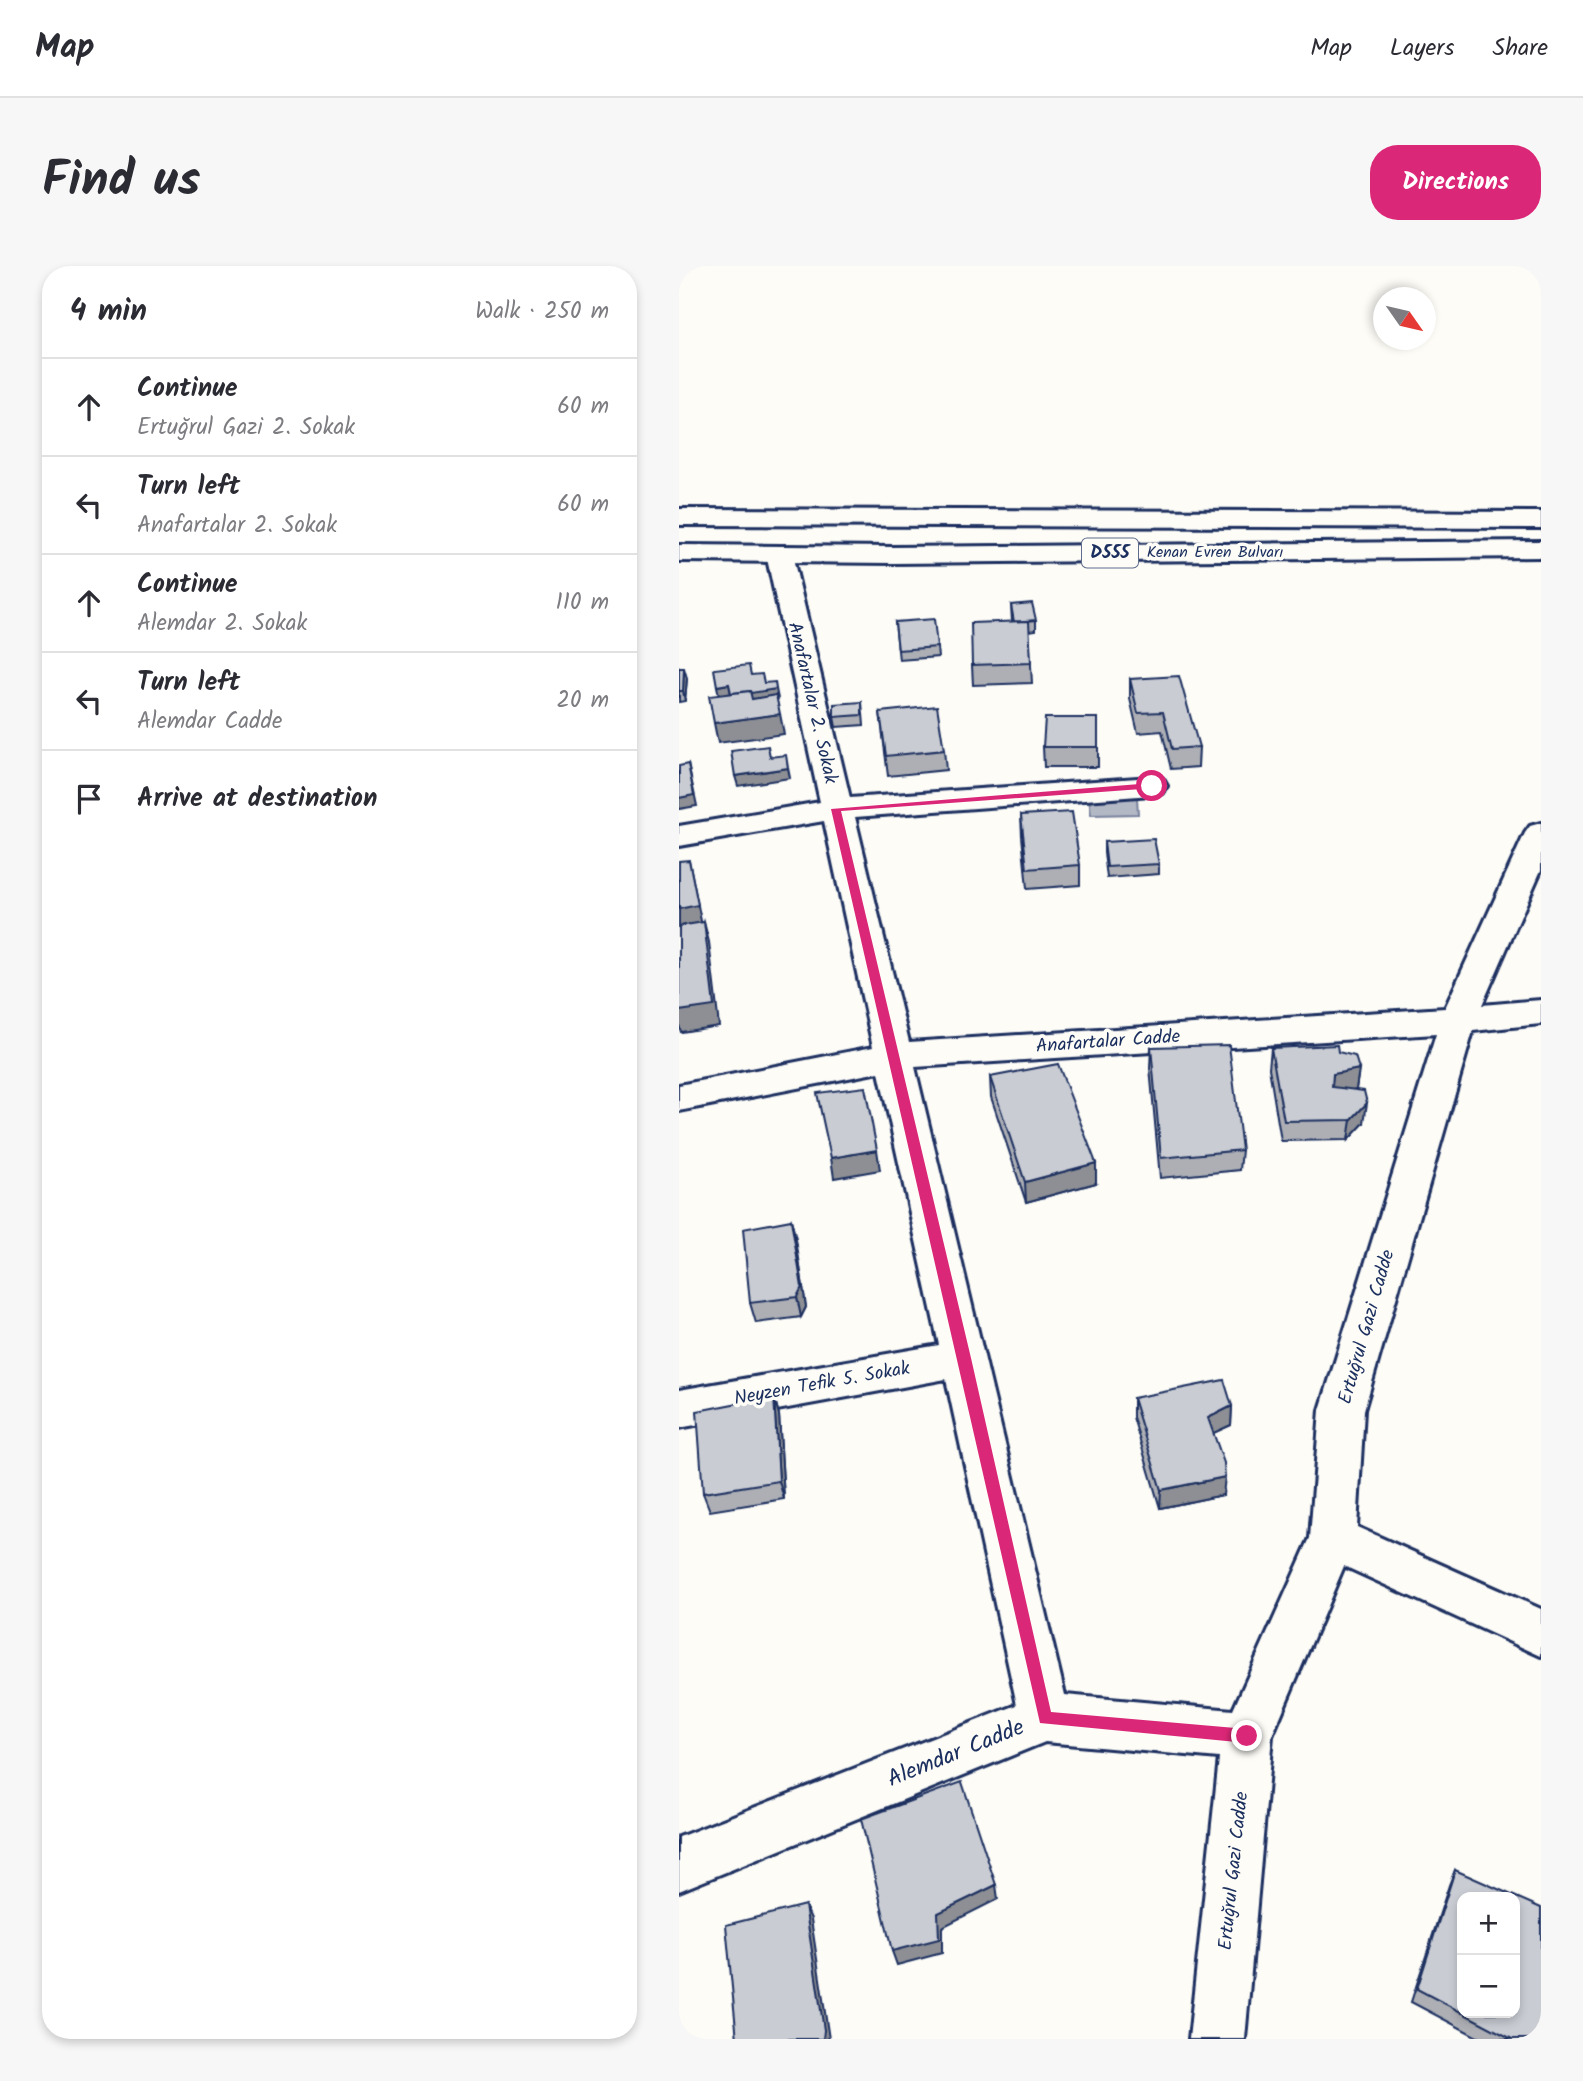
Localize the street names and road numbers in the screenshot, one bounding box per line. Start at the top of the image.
road number: D555 [1082,538,1138,568]
street label: Kenan Evren Bulvarı [1147,540,1283,565]
street label: Anafartalar 2. Sokak [779,619,845,787]
street label: Anafartalar Cadde [1035,1022,1182,1062]
street label: Ertuğrul Gazi Cadde [1331,1246,1404,1408]
street label: Neyzen Tefik 5. Sokak [732,1354,912,1414]
street label: Alemdar Cadde [882,1710,1030,1798]
street label: Ertuğrul Gazi Cadde [1211,1790,1257,1952]

